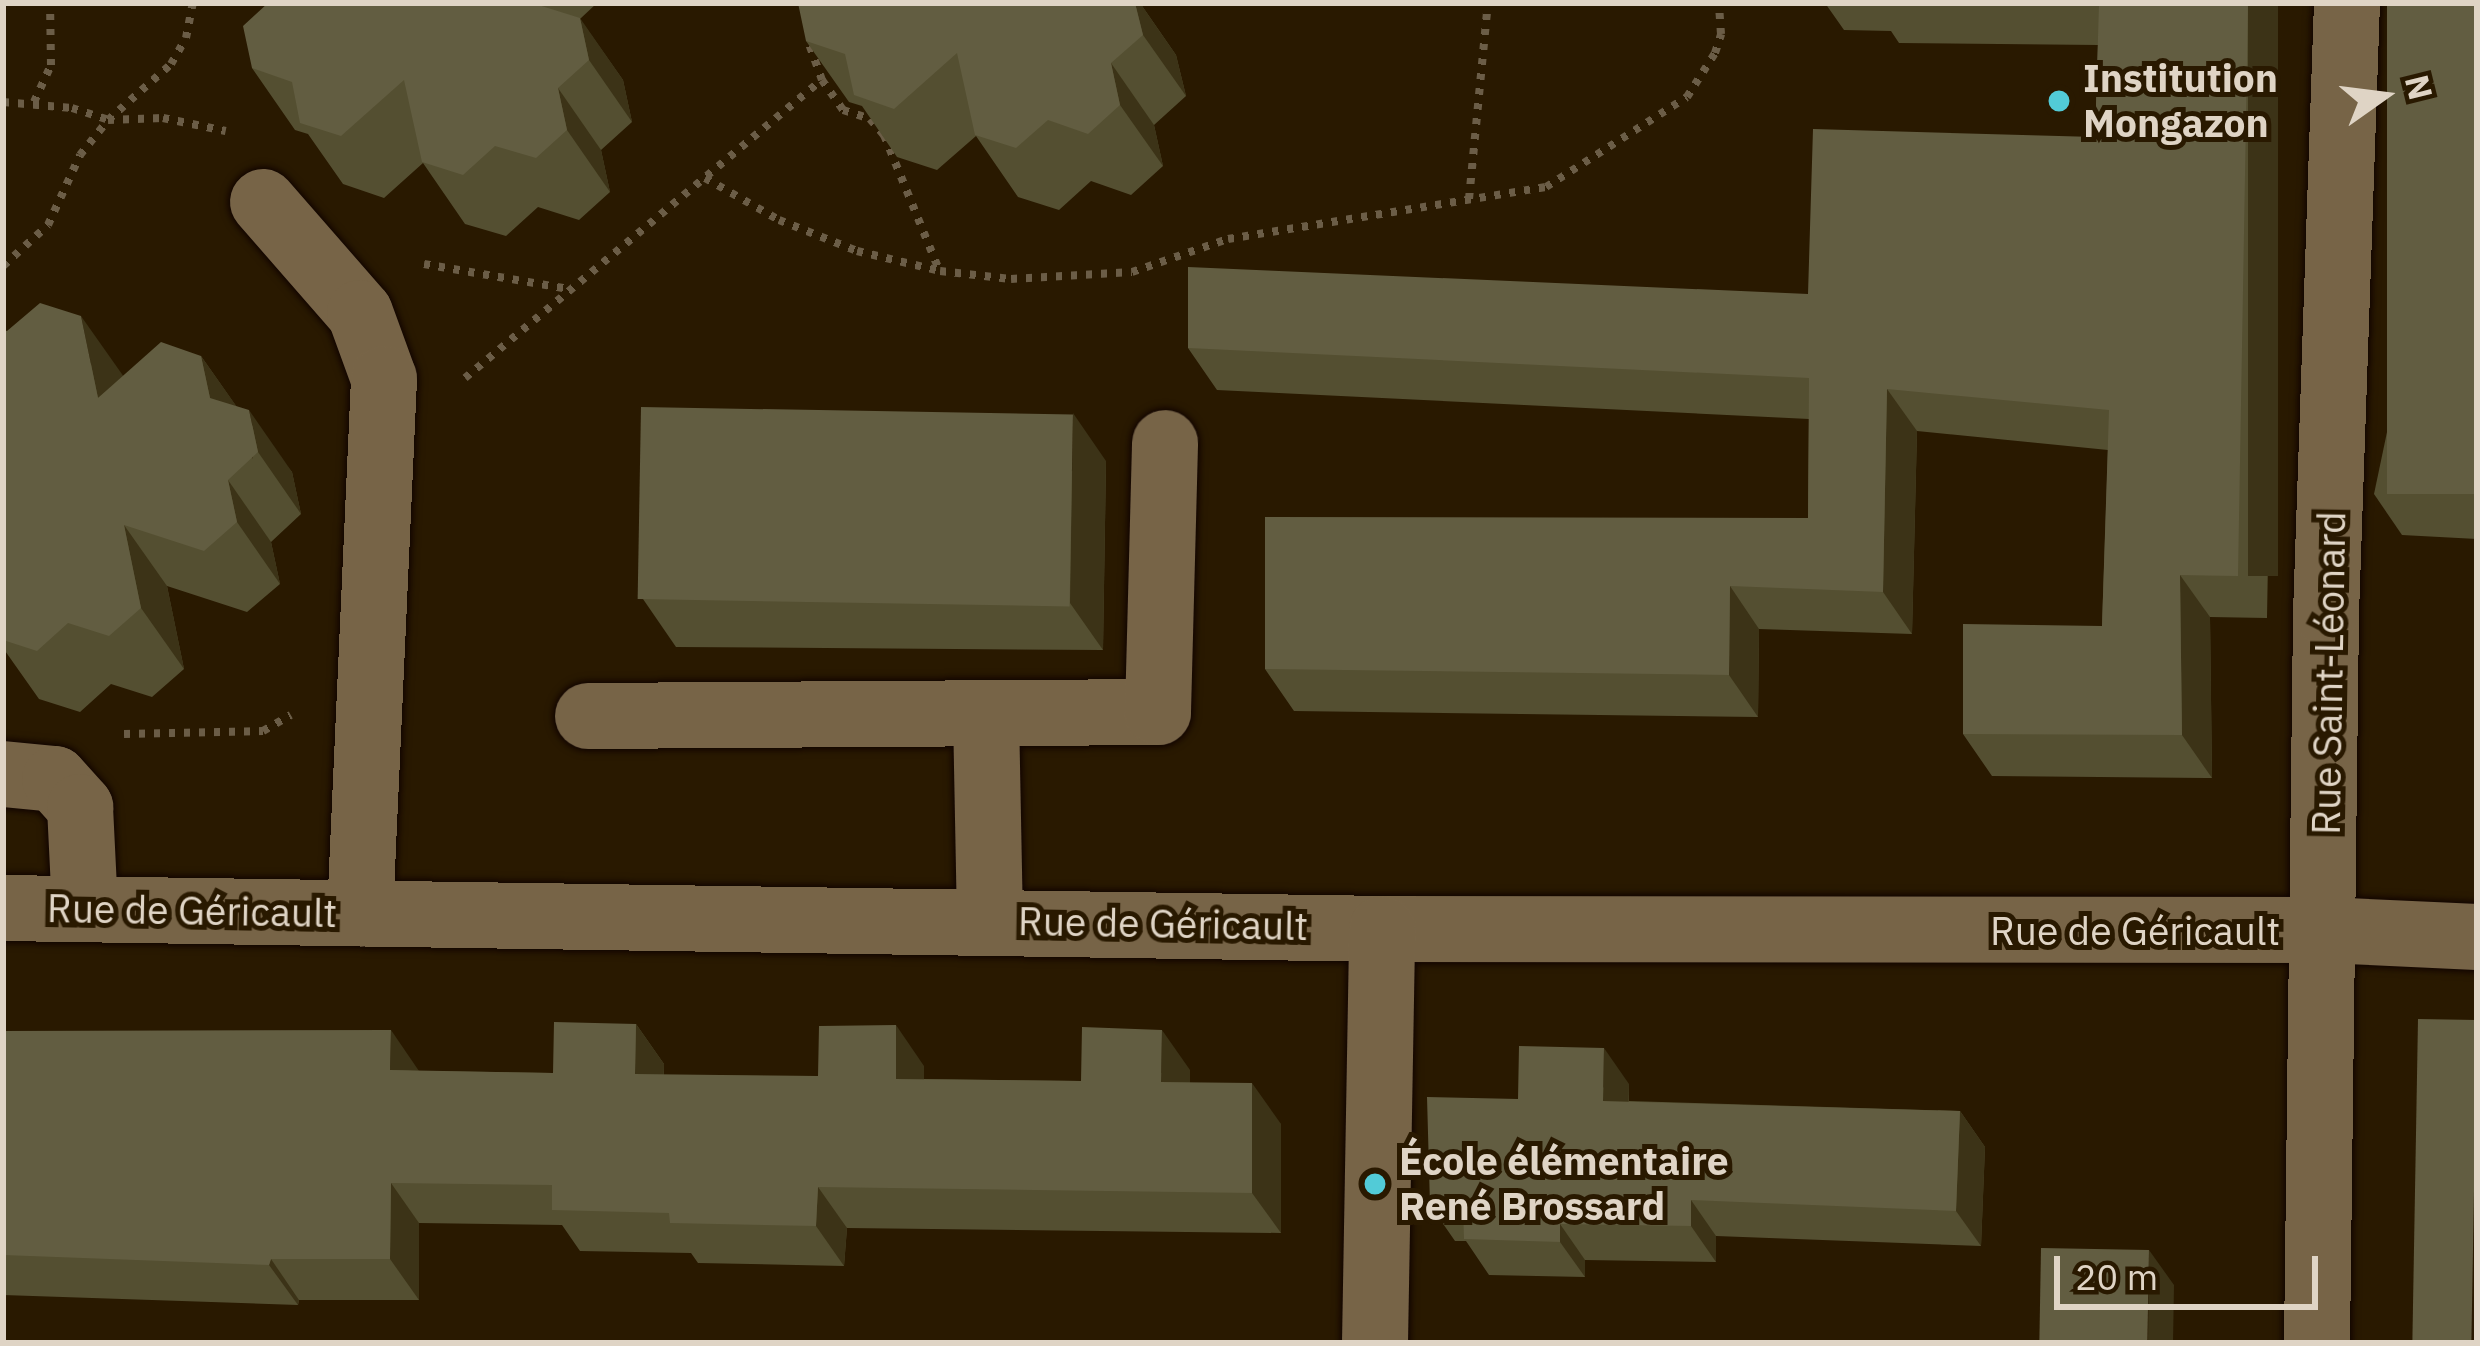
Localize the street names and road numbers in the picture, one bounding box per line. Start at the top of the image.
street label: Rue Saint-Léonard [2303,511,2355,835]
street label: Rue de Géricault [46,885,338,937]
street label: Rue de Géricault [1017,898,1309,950]
street label: Rue de Géricault [1990,908,2280,954]

